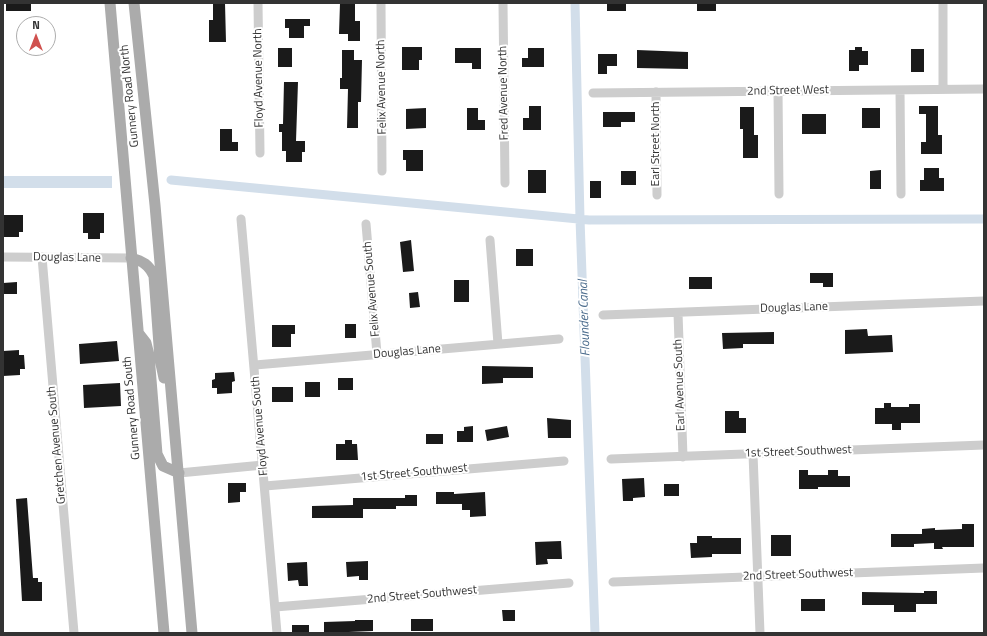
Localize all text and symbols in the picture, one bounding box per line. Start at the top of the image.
north arrow [16,16,56,56]
text: N [32,17,40,33]
street label: Floyd Avenue North [251,28,267,128]
street label: Felix Avenue North [374,39,390,135]
street label: Gunnery Road North [117,44,143,148]
street label: Fred Avenue North [496,46,512,140]
street label: 2nd Street West [747,83,829,99]
street label: Earl Street North [649,102,663,186]
street label: Felix Avenue South [361,241,383,337]
street label: Douglas Lane [33,250,101,266]
water label: Flounder Canal [576,279,594,357]
street label: Douglas Lane [760,300,828,316]
street label: Earl Avenue South [671,339,689,431]
street label: Douglas Lane [373,342,441,362]
street label: Gunnery Road South [120,356,144,460]
street label: Floyd Avenue South [248,376,272,476]
street label: Gretchen Avenue South [45,385,69,505]
street label: 1st Street Southwest [744,443,852,461]
street label: 1st Street Southwest [360,461,468,485]
street label: 2nd Street Southwest [743,566,853,584]
street label: 2nd Street Southwest [366,583,478,607]

